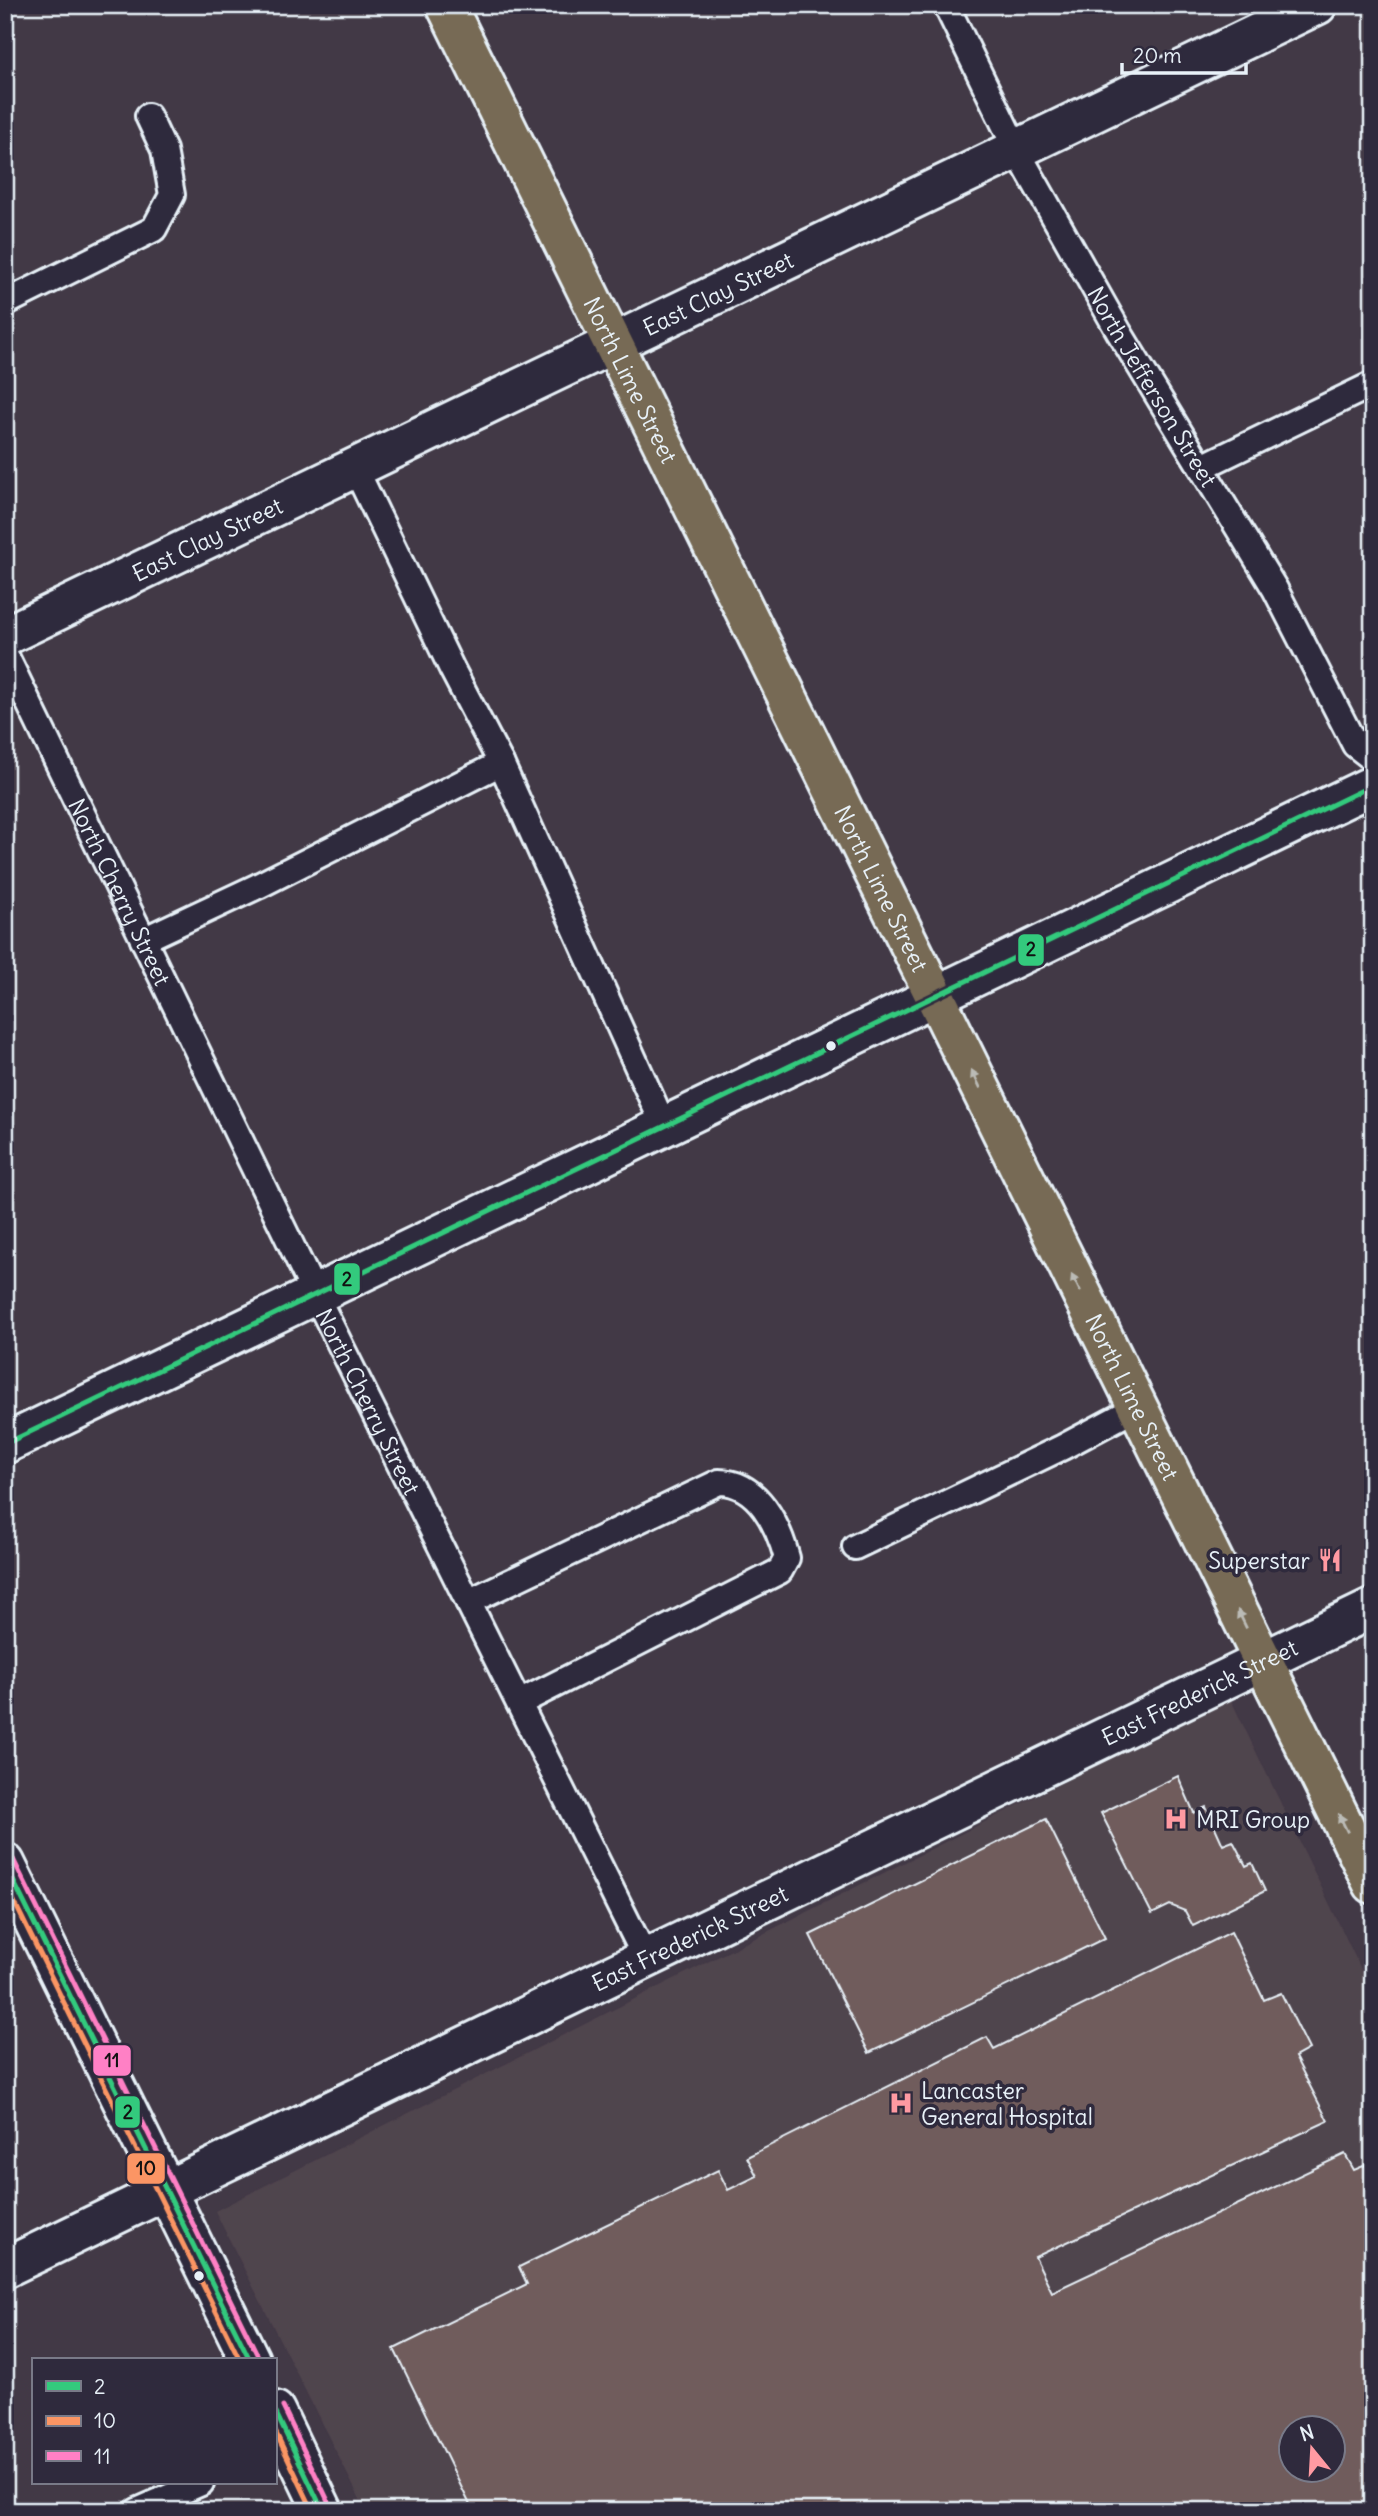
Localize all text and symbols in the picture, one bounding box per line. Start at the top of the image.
scale bar [1122,32,1247,76]
text: 20 m [1133,42,1182,69]
street label: East Clay Street [638,245,798,342]
street label: North Jefferson Street [1082,281,1224,492]
street label: North Lime Street [578,292,684,468]
street label: East Clay Street [127,490,287,587]
street label: North Cherry Street [63,793,178,990]
street label: North Lime Street [829,800,935,976]
line badge: 2 [1017,933,1045,967]
text: 2 [1026,937,1036,961]
unlabelled marker [824,1039,838,1053]
one-way arrow [970,1069,981,1089]
line badge: 2 [333,1262,361,1296]
text: 2 [342,1267,352,1291]
one-way arrow [1071,1273,1082,1293]
street label: North Cherry Street [310,1303,427,1499]
street label: North Lime Street [1079,1309,1186,1485]
place label: Superstar [1208,1546,1311,1575]
restaurant icon: Superstar [1316,1546,1344,1574]
one-way arrow [1236,1609,1247,1629]
street label: East Frederick Street [1097,1632,1302,1751]
hospital icon: MRI Group [1162,1805,1190,1833]
place label: MRI Group [1196,1805,1310,1834]
one-way arrow [1337,1813,1348,1833]
street label: East Frederick Street [587,1878,792,1997]
line badge: 11 [92,2044,132,2077]
text: 11 [104,2048,120,2072]
place label: Lancaster General Hospital [921,2076,1093,2131]
hospital icon: Lancaster General Hospital [887,2089,915,2117]
line badge: 2 [114,2095,141,2129]
text: 2 [123,2100,133,2124]
line badge: 10 [126,2152,166,2185]
text: 10 [136,2156,156,2180]
unlabelled marker [192,2269,206,2283]
legend [32,2358,276,2484]
text: 2 [94,2373,106,2400]
text: 10 [94,2407,116,2434]
north arrow [1276,2414,1346,2484]
text: N [1297,2419,1317,2446]
text: 11 [94,2443,111,2470]

